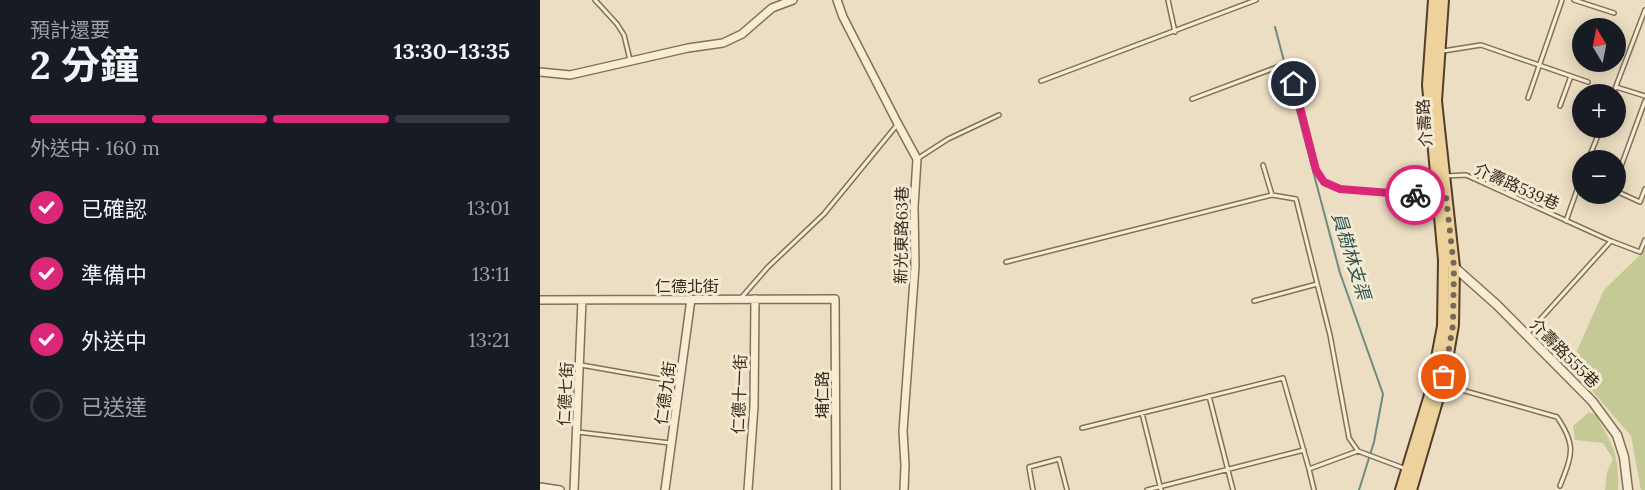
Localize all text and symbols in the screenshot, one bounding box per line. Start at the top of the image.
text: 預計還要 [30,17,110,42]
north arrow [1572,18,1626,72]
map controls [1572,18,1626,204]
text: 13:30–13:35 [394,37,510,65]
text: 2 分鐘 [30,40,139,90]
pin [1268,58,1319,109]
icon: home [1277,67,1310,100]
button: + [1572,84,1626,138]
street label: 介壽路 [1412,98,1436,148]
text: 外送中 · 160 m [30,135,160,160]
button: − [1572,150,1626,204]
street label: 介壽路539巷 [1471,158,1563,214]
courier [1385,165,1445,225]
icon: bike [1399,179,1432,212]
street label: 新光東路63巷 [890,186,912,284]
icon: check [30,191,63,224]
text: 已確認 [81,195,147,223]
text: 13:01 [467,195,510,220]
water label: 員樹林支渠 [1327,209,1377,305]
icon: check [30,257,63,290]
text: 準備中 [81,261,147,289]
text: 13:11 [472,261,510,286]
street label: 仁德北街 [655,276,719,296]
street label: 介壽路555巷 [1526,314,1604,392]
icon: check [30,323,63,356]
text: 外送中 [81,327,147,355]
text: 13:21 [469,327,510,352]
pin [1418,351,1469,402]
street label: 仁德十一街 [728,354,750,434]
street label: 仁德九街 [651,360,679,426]
icon: bag [1427,360,1460,393]
street label: 仁德七街 [553,362,577,426]
street label: 埔仁路 [812,371,832,419]
text: 已送達 [81,393,147,421]

